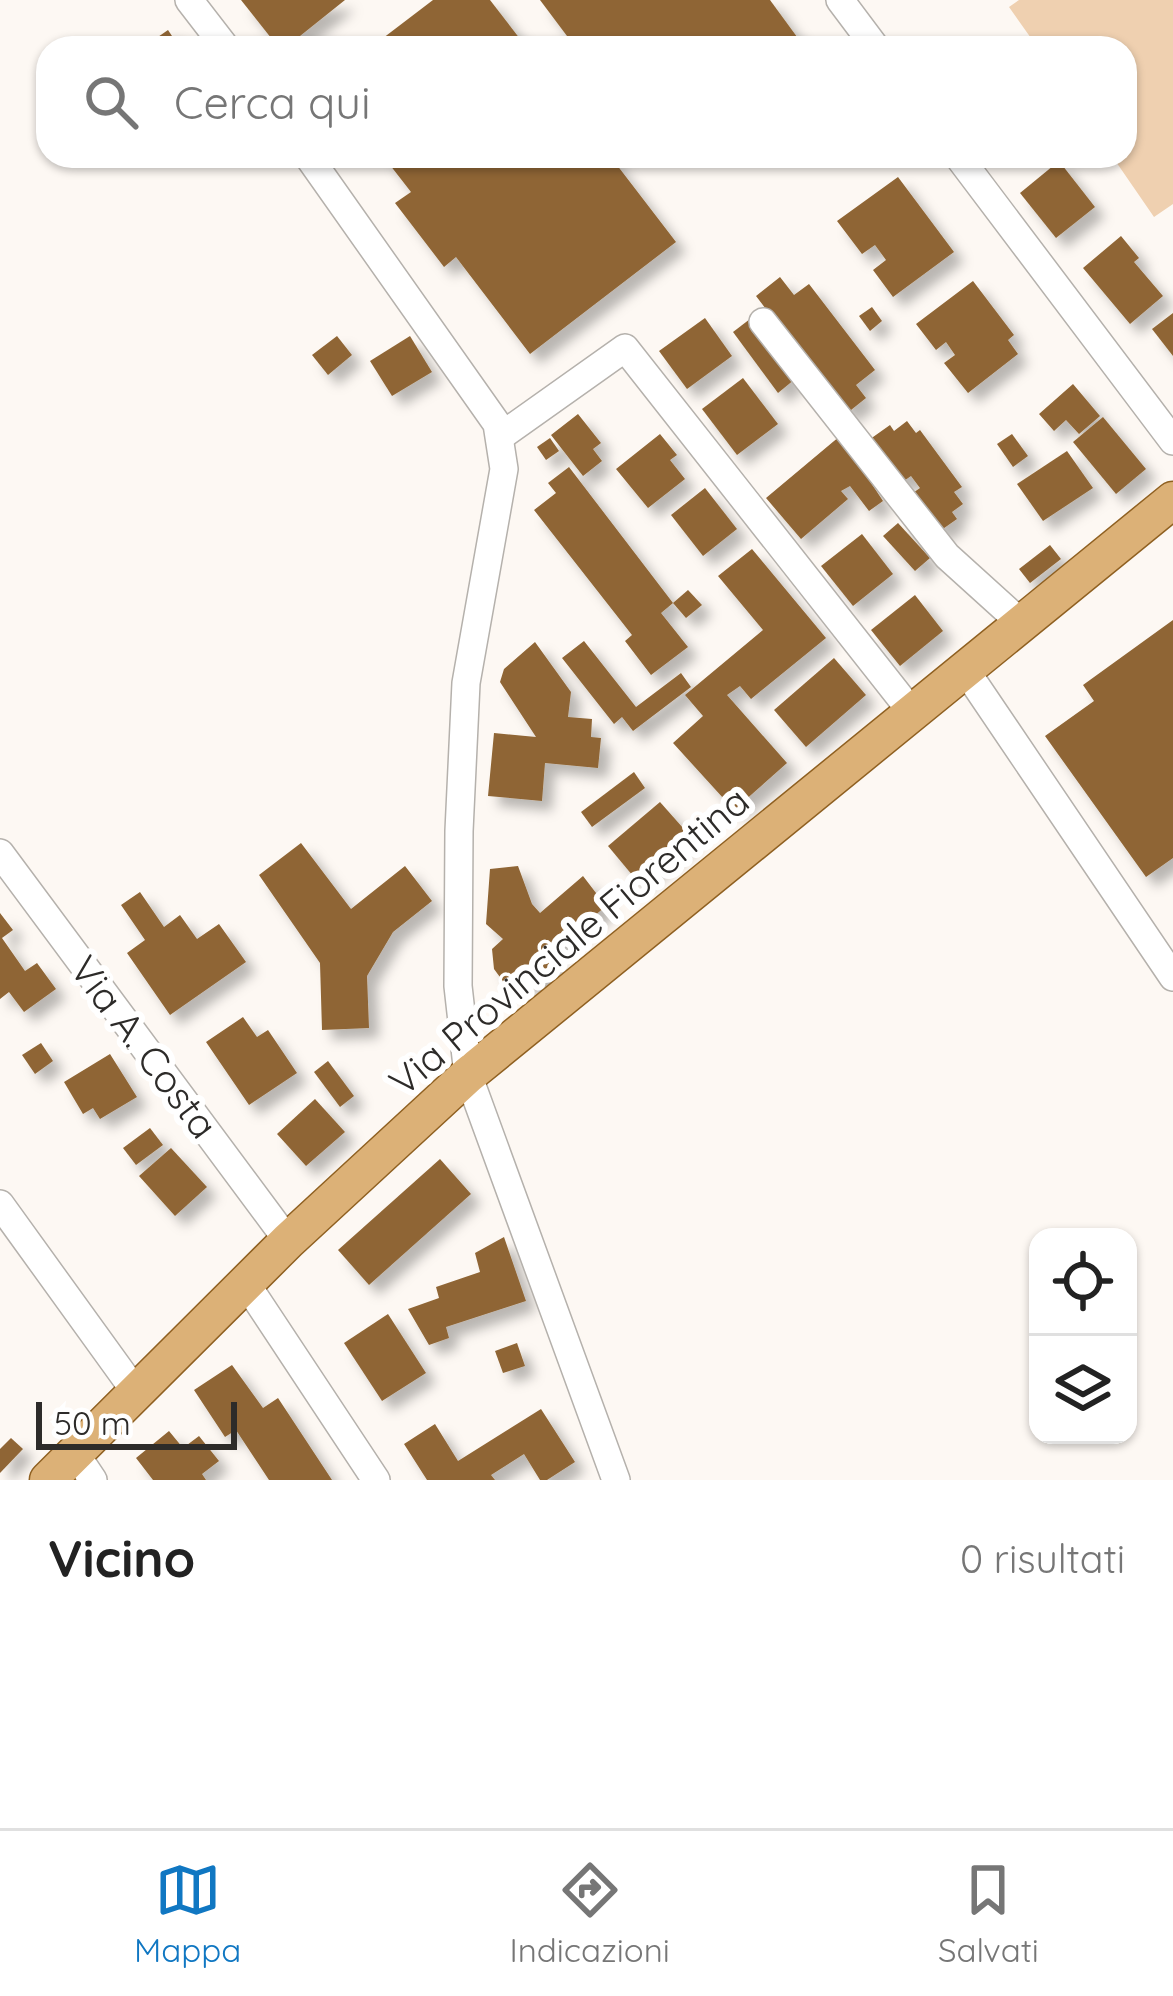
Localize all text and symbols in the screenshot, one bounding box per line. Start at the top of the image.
search box [36,36,1137,168]
icon: search [78,69,144,135]
text: Cerca qui [174,74,371,130]
street label: Via Provinciale Fiorentina [379,776,759,1106]
street label: Via A. Costa [60,946,229,1148]
map controls [1029,1228,1137,1444]
button: locate [1029,1228,1137,1336]
button: layers [1029,1336,1137,1444]
scale bar [36,1396,237,1449]
text: 50 m [54,1402,131,1443]
text: Vicino [48,1526,195,1590]
text: 0 risultati [960,1534,1125,1583]
tab: Mappa [134,1857,241,1970]
tab: Indicazioni [509,1857,670,1970]
tab: Salvati [938,1857,1039,1970]

